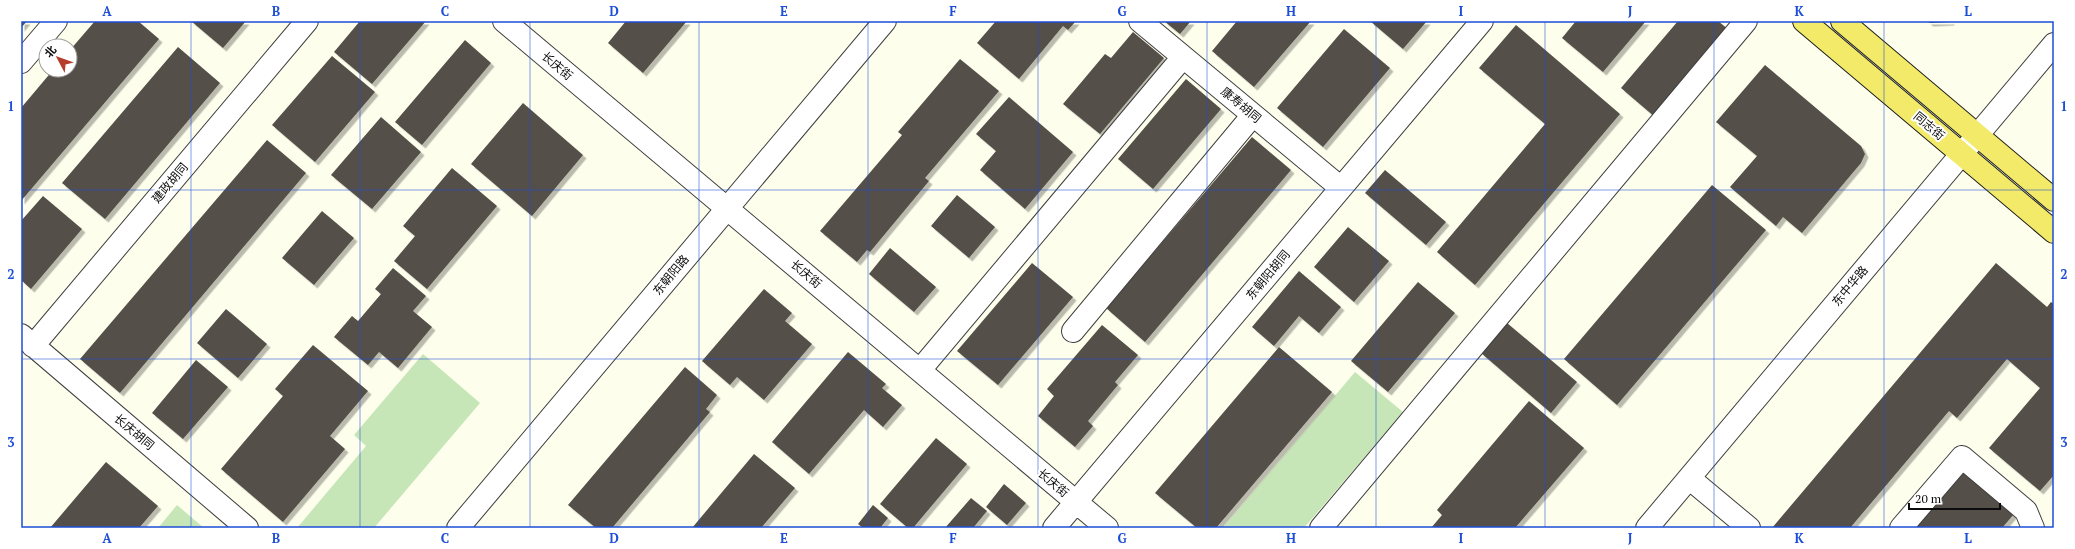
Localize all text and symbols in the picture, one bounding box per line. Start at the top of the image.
text: A [102,2,112,20]
text: B [272,2,280,20]
text: C [441,2,449,20]
text: D [609,2,619,20]
text: E [780,2,788,20]
text: F [949,2,957,20]
text: G [1117,2,1127,20]
text: H [1286,2,1296,20]
text: I [1459,2,1464,20]
text: J [1628,2,1633,20]
text: K [1794,2,1804,20]
text: L [1964,2,1972,20]
north arrow [38,38,78,78]
text: 北 [42,43,59,60]
street label: 长庆街 [539,48,576,83]
street label: 康寿胡同 [1218,83,1265,126]
text: 1 [7,97,15,115]
text: 1 [2060,97,2068,115]
street label: 同志街 [1911,108,1948,143]
street label: 建政胡同 [148,159,191,206]
street label: 东朝阳胡同 [1243,247,1293,302]
street label: 东朝阳路 [649,251,692,298]
street label: 长庆街 [788,256,825,291]
street label: 东中华路 [1828,262,1871,309]
text: 2 [7,265,15,283]
text: 2 [2060,265,2068,283]
street label: 长庆胡同 [111,410,158,453]
text: 3 [7,433,15,451]
text: 3 [2060,433,2068,451]
street label: 长庆街 [1035,465,1072,500]
scale bar [1909,485,2000,511]
text: 20 m [1915,491,1942,506]
text: A [102,529,112,547]
text: B [272,529,280,547]
text: C [441,529,449,547]
text: D [609,529,619,547]
text: E [780,529,788,547]
text: F [949,529,957,547]
text: G [1117,529,1127,547]
text: H [1286,529,1296,547]
text: I [1459,529,1464,547]
text: J [1628,529,1633,547]
text: K [1794,529,1804,547]
text: L [1964,529,1972,547]

